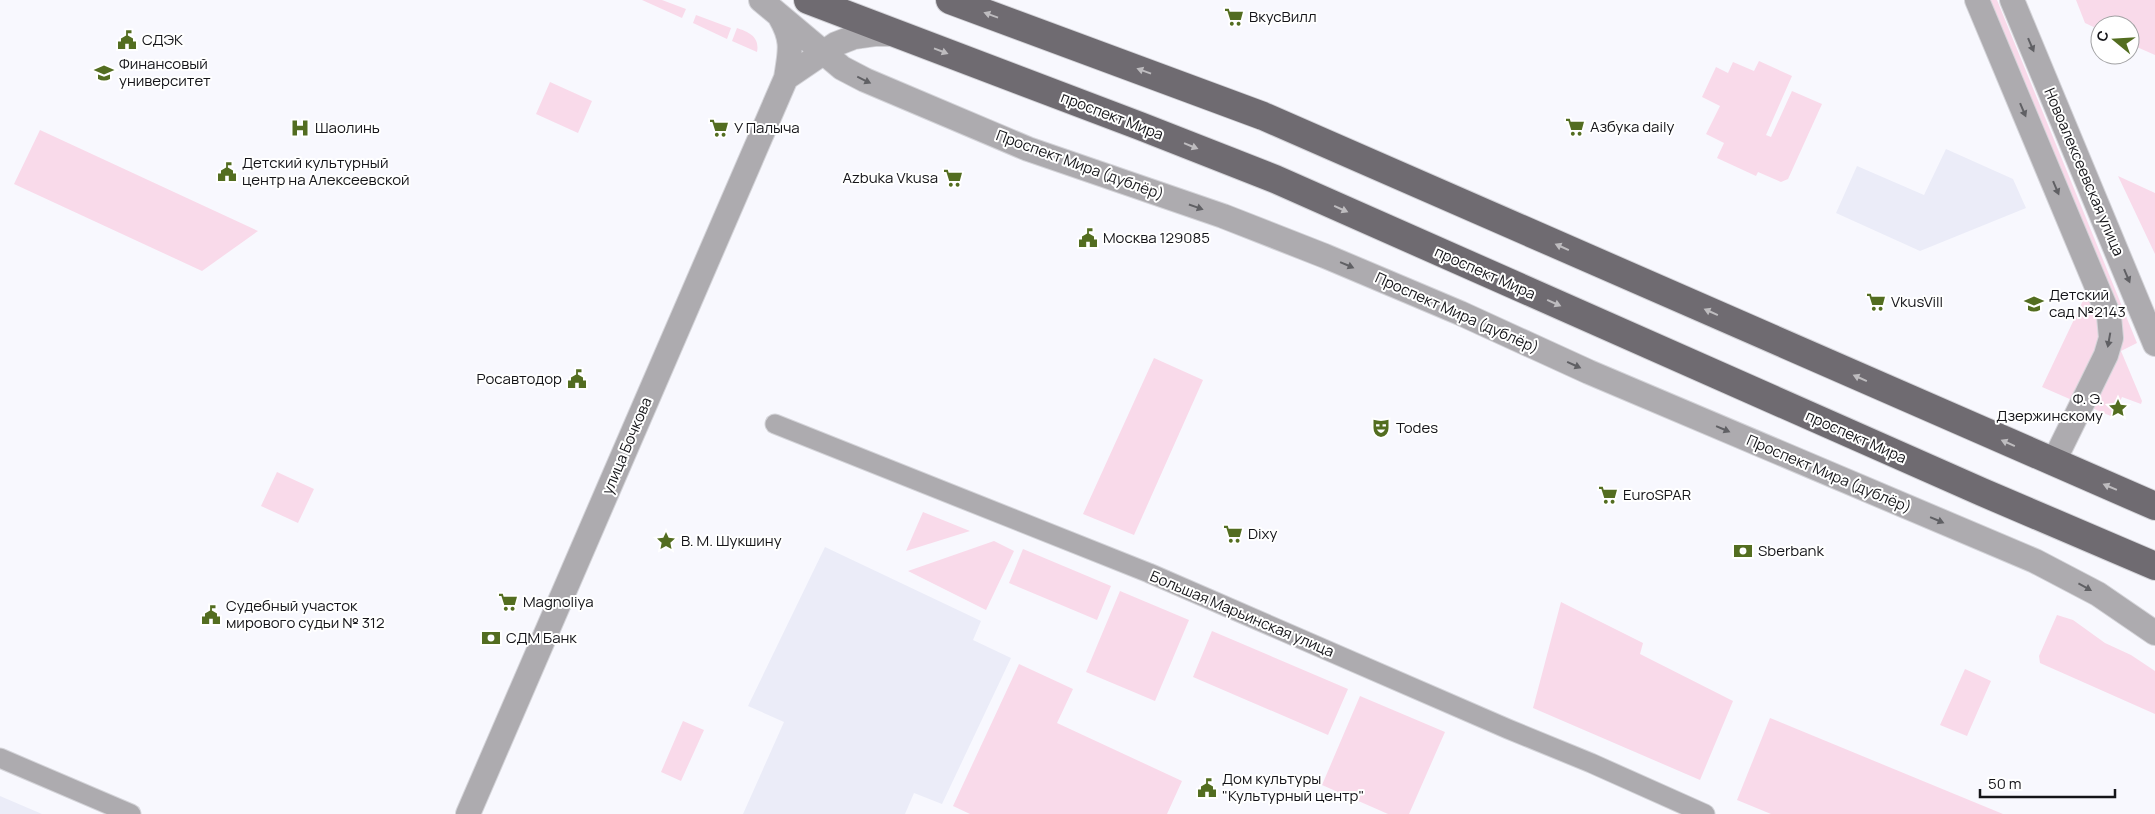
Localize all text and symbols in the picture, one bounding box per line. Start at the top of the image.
supermarket icon: ВкусВилл [1223,6,1245,28]
place label: ВкусВилл [1249,6,1317,27]
one-way arrow [984,11,999,18]
north arrow [2090,15,2140,65]
text: С [2092,28,2113,44]
public building icon: СДЭК [116,29,138,51]
place label: СДЭК [142,29,183,50]
one-way arrow [2027,38,2035,52]
one-way arrow [934,47,949,55]
place label: Финансовый университет [119,53,211,91]
school or university icon: Финансовый университет [93,62,115,84]
one-way arrow [1136,67,1151,75]
one-way arrow [857,76,871,84]
street label: Новоалексеевская улица [2039,85,2129,259]
street label: проспект Мира [1058,86,1166,145]
one-way arrow [2019,103,2027,118]
supermarket icon: Азбука daily [1564,116,1586,138]
place label: Азбука daily [1590,116,1674,137]
hospital icon: Шаолинь [289,117,311,139]
place label: Шаолинь [315,117,380,138]
supermarket icon: У Палыча [708,117,730,139]
place label: У Палыча [734,117,800,138]
street label: Проспект Мира (дублёр) [993,124,1167,205]
one-way arrow [1184,142,1199,150]
place label: Детский культурный центр на Алексеевской [242,152,410,190]
public building icon: Детский культурный центр на Алексеевской [216,161,238,183]
place label: Azbuka Vkusa [842,167,938,188]
supermarket icon: Azbuka Vkusa [942,167,964,189]
one-way arrow [2052,181,2060,195]
one-way arrow [1188,203,1203,211]
one-way arrow [1334,205,1348,213]
public building icon: Москва 129085 [1077,227,1099,249]
place label: Москва 129085 [1103,227,1210,248]
street label: проспект Мира [1431,241,1539,304]
one-way arrow [1555,243,1569,251]
one-way arrow [1340,262,1354,270]
street label: Проспект Мира (дублёр) [1372,267,1542,358]
one-way arrow [2123,269,2131,283]
place label: Детский сад №2143 [2049,284,2126,322]
supermarket icon: VkusVill [1865,291,1887,313]
place label: VkusVill [1891,291,1943,312]
school or university icon: Детский сад №2143 [2023,293,2045,315]
one-way arrow [1547,300,1561,308]
one-way arrow [1704,308,1718,316]
one-way arrow [2105,332,2113,348]
one-way arrow [1566,360,1581,369]
place label: Росавтодор [476,368,562,389]
public building icon: Росавтодор [566,368,588,390]
one-way arrow [1853,373,1867,381]
place label: Ф. Э. Дзержинскому [1996,388,2103,426]
street label: улица Бочкова [597,394,657,498]
place icon: Ф. Э. Дзержинскому [2107,397,2129,419]
street label: проспект Мира [1802,405,1910,468]
theatre icon: Todes [1370,417,1392,439]
place label: Todes [1396,417,1438,438]
one-way arrow [1716,426,1730,434]
street label: Проспект Мира (дублёр) [1744,429,1915,518]
one-way arrow [2001,439,2015,447]
one-way arrow [2103,482,2117,490]
supermarket icon: EuroSPAR [1597,484,1619,506]
place label: EuroSPAR [1623,484,1691,505]
one-way arrow [1930,516,1944,524]
supermarket icon: Dixy [1222,523,1244,545]
place label: Dixy [1248,523,1277,544]
place icon: В. М. Шукшину [655,530,677,552]
place label: В. М. Шукшину [681,530,782,551]
bank icon: Sberbank [1732,540,1754,562]
place label: Sberbank [1758,540,1824,561]
street label: Большая Марьинская улица [1147,565,1337,662]
one-way arrow [2078,582,2091,591]
supermarket icon: Magnoliya [497,591,519,613]
place label: Magnoliya [523,591,594,612]
place label: Судебный участок мирового судьи № 312 [226,595,384,633]
public building icon: Судебный участок мирового судьи № 312 [200,604,222,626]
bank icon: СДМ Банк [480,627,502,649]
place label: СДМ Банк [506,627,577,648]
scale bar [1980,766,2115,798]
place label: Дом культуры "Культурный центр" [1222,768,1364,806]
text: 50 m [1988,773,2022,794]
public building icon: Дом культуры "Культурный центр" [1196,777,1218,799]

